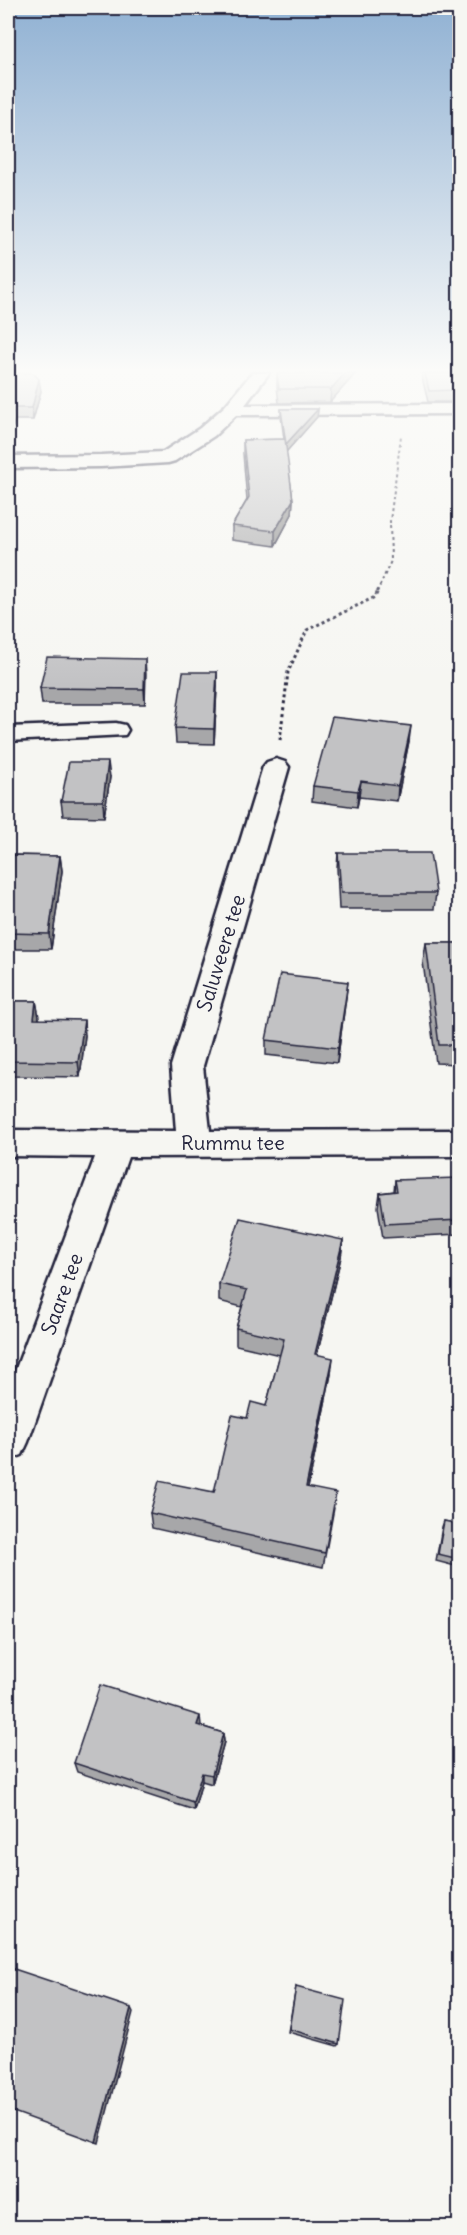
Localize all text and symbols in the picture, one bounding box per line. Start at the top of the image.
street label: Saluveere tee [191,891,250,1014]
street label: Rummu tee [181,1130,285,1155]
street label: Saare tee [35,1250,88,1338]

